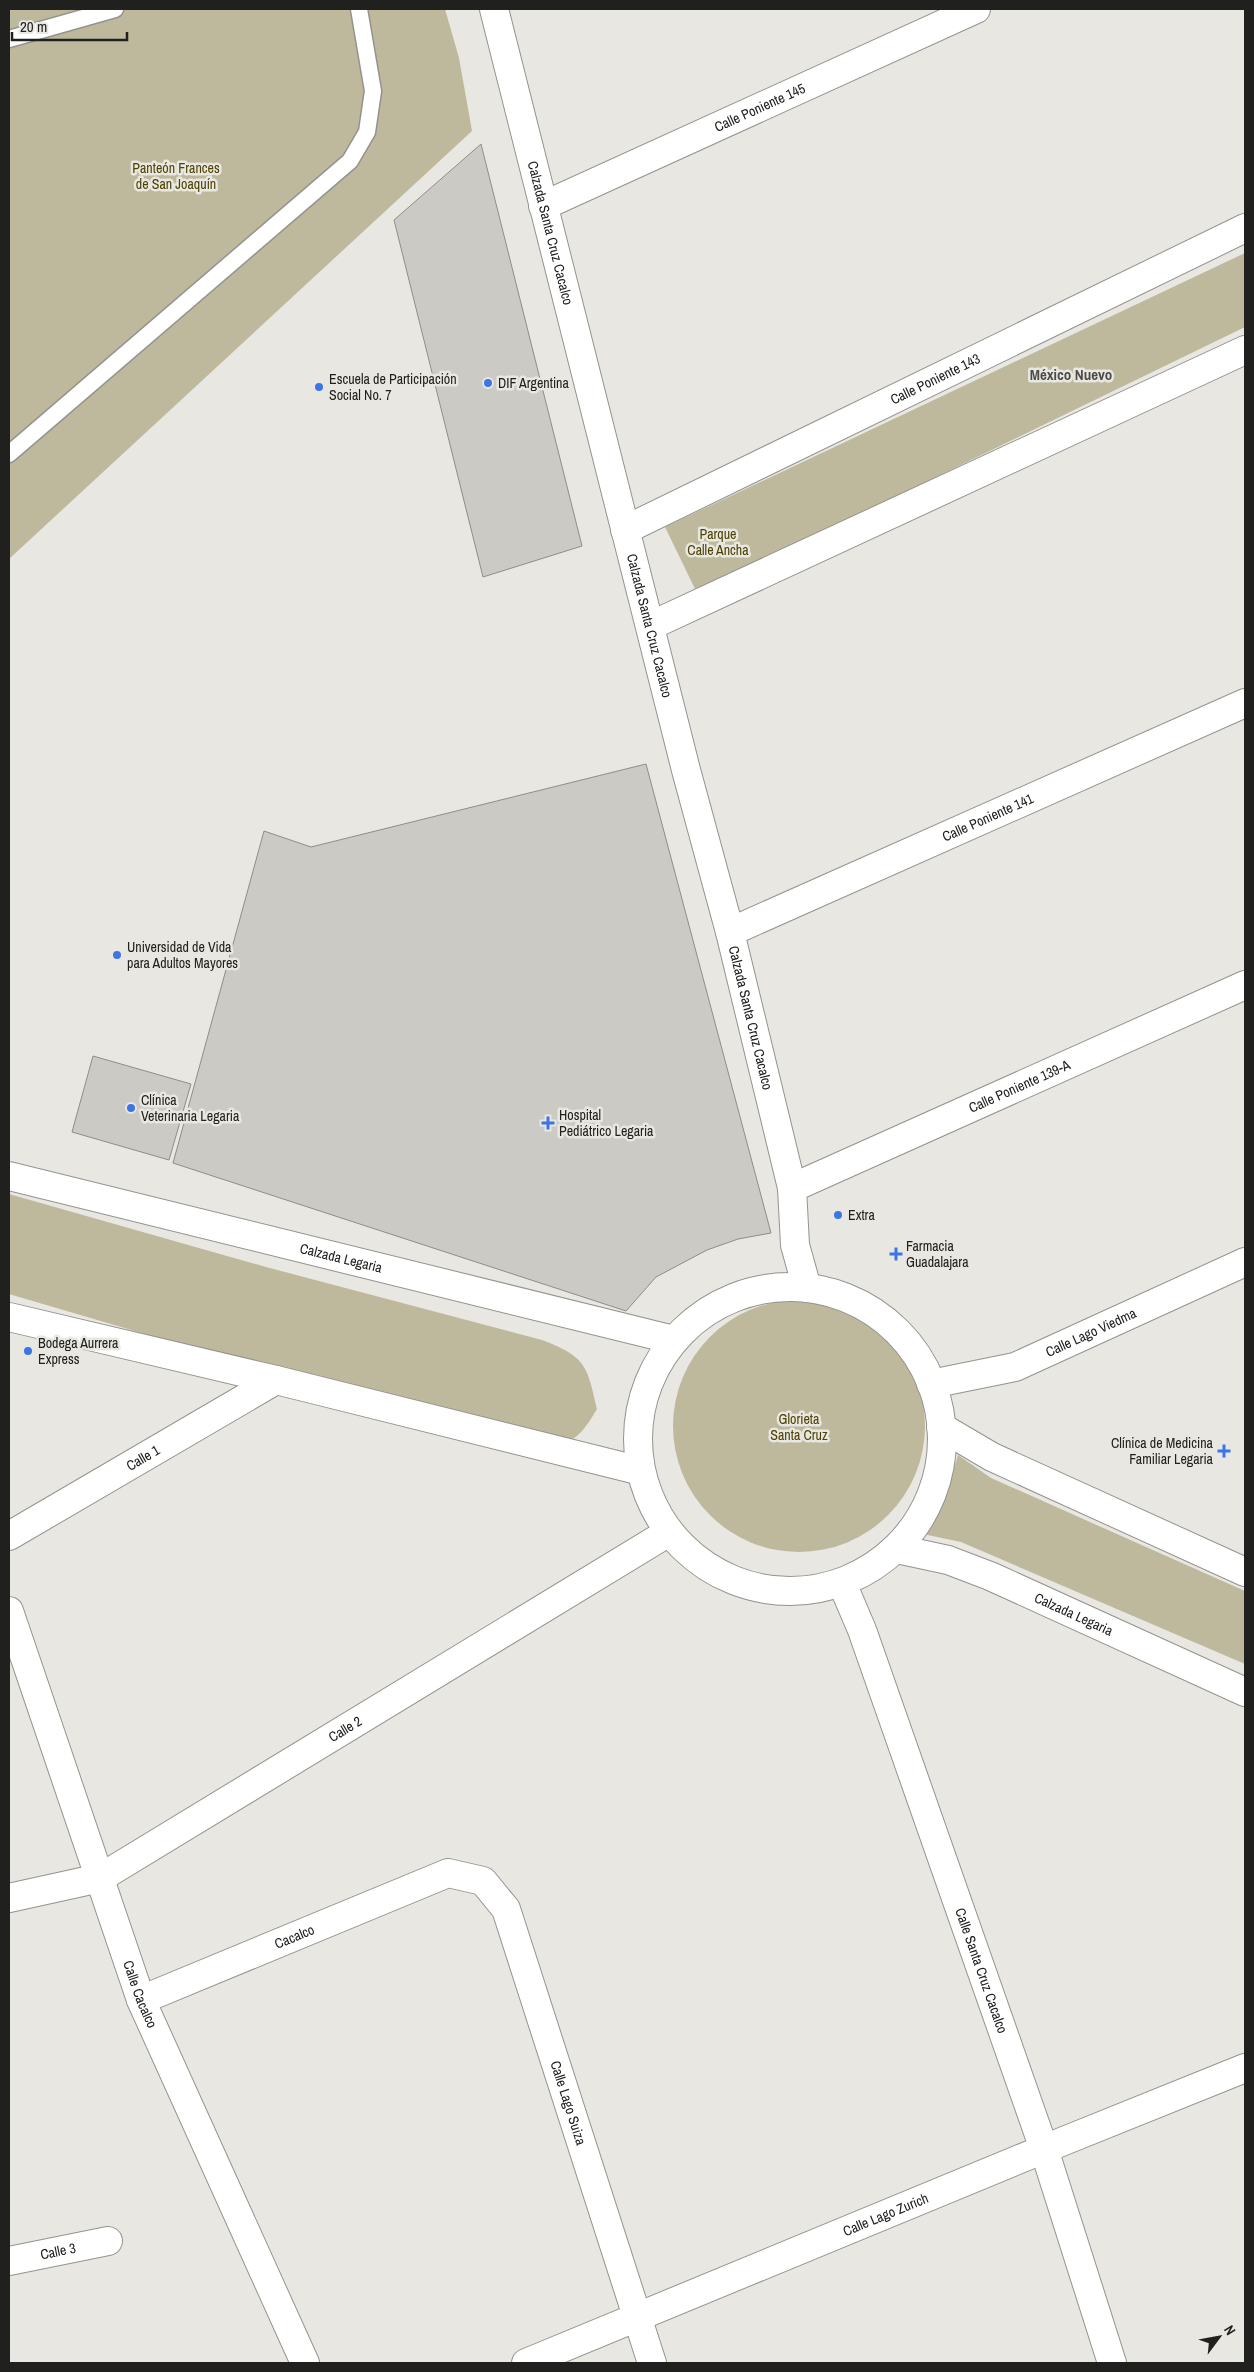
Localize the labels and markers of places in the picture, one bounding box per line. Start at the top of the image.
place label: Escuela de Participación Social No. 7 [329,370,457,404]
place label: DIF Argentina [498,374,569,392]
marker: DIF Argentina [482,377,494,389]
marker: Escuela de Participación Social No. 7 [313,381,325,393]
place label: Universidad de Vida para Adultos Mayores [127,938,238,972]
marker: Universidad de Vida para Adultos Mayores [111,949,123,961]
place label: Clínica Veterinaria Legaria [141,1091,240,1125]
marker: Clínica Veterinaria Legaria [125,1102,137,1114]
place label: Hospital Pediátrico Legaria [559,1106,654,1140]
marker: Hospital Pediátrico Legaria [541,1116,555,1130]
place label: Extra [848,1206,875,1224]
marker: Extra [832,1209,844,1221]
place label: Farmacia Guadalajara [906,1237,969,1271]
marker: Farmacia Guadalajara [890,1248,902,1260]
place label: Bodega Aurrera Express [38,1334,119,1368]
marker: Bodega Aurrera Express [22,1345,34,1357]
place label: Clínica de Medicina Familiar Legaria [1111,1434,1214,1468]
marker: Clínica de Medicina Familiar Legaria [1217,1444,1231,1458]

